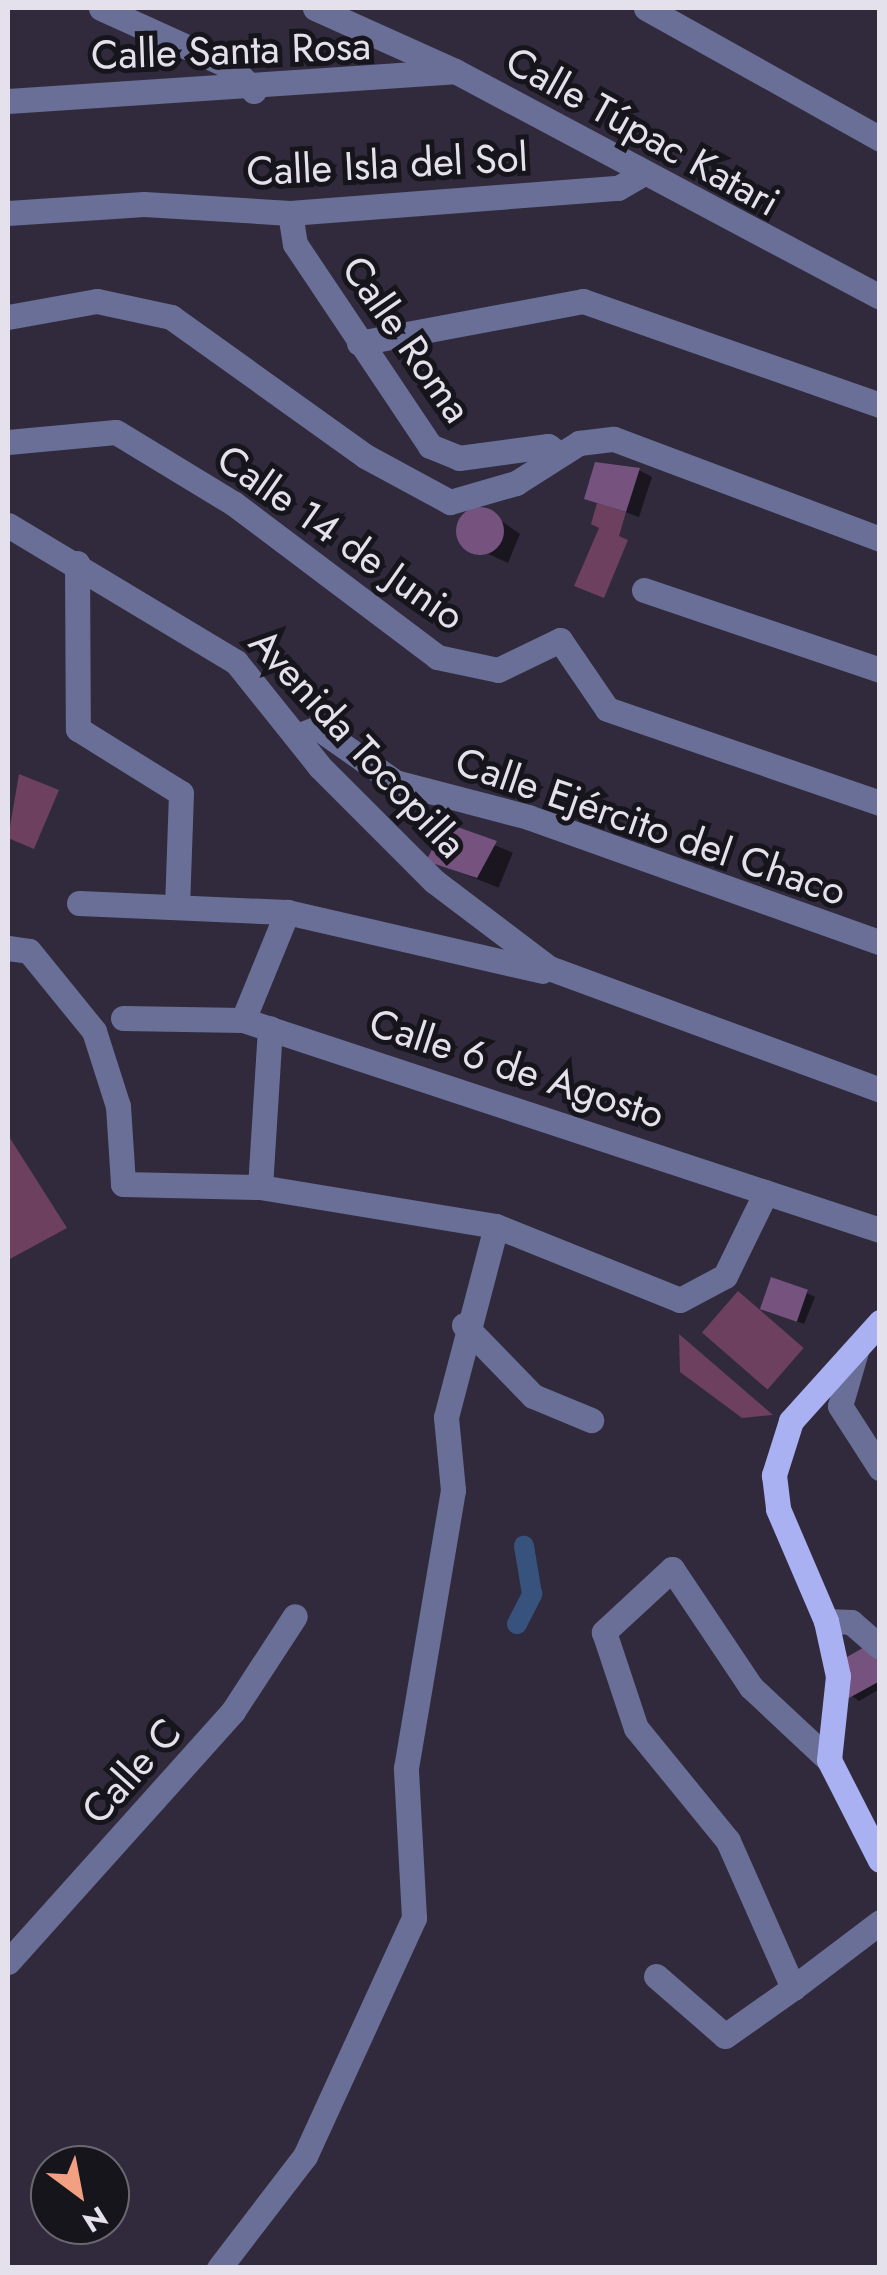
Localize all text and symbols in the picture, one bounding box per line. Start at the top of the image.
street label: Calle Santa Rosa [90,21,372,79]
street label: Calle Túpac Katari [498,36,788,226]
street label: Calle Isla del Sol [245,133,529,195]
street label: Calle Roma [332,246,482,432]
street label: Calle 14 de Junio [208,434,474,640]
street label: Avenida Tocopilla [240,619,476,867]
street label: Calle Ejército del Chaco [450,737,852,915]
street label: Calle 6 de Agosto [364,998,670,1138]
street label: Calle C [71,1708,191,1834]
north arrow [30,2145,130,2245]
text: N [75,2196,115,2242]

